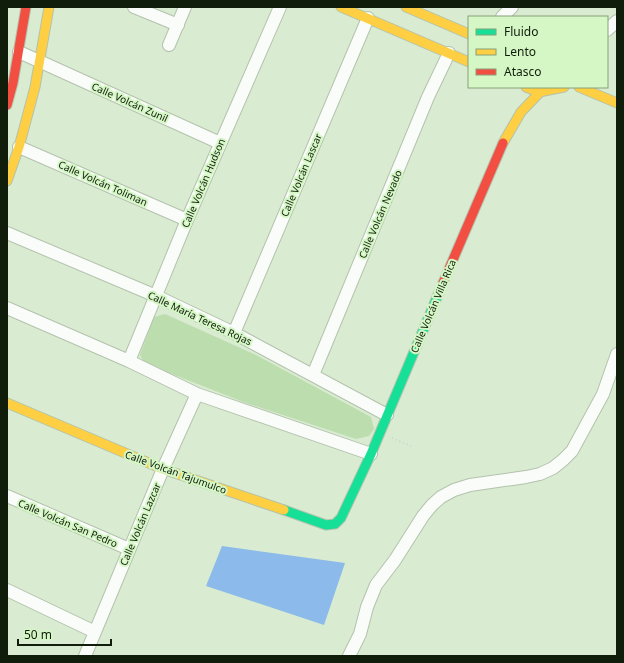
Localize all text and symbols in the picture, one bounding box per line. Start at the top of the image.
legend [468,16,608,88]
text: Fluido [504,23,538,40]
text: Lento [504,43,536,60]
text: Atasco [504,63,542,80]
street label: Calle Volcán Zunil [90,79,170,125]
street label: Calle Volcán Lascar [277,131,325,219]
street label: Calle Volcán Hudson [178,136,228,230]
street label: Calle Volcán Toliman [56,157,150,209]
street label: Calle Volcán Nevado [355,168,405,260]
street label: Calle Volcán Villa Rica [407,257,459,355]
street label: Calle María Teresa Rojas [146,288,254,348]
street label: Calle Volcán Tajumulco [123,447,229,497]
street label: Calle Volcán Lazcar [116,480,164,568]
street label: Calle Volcán San Pedro [16,496,120,550]
scale bar [18,621,111,647]
text: 50 m [24,626,52,643]

